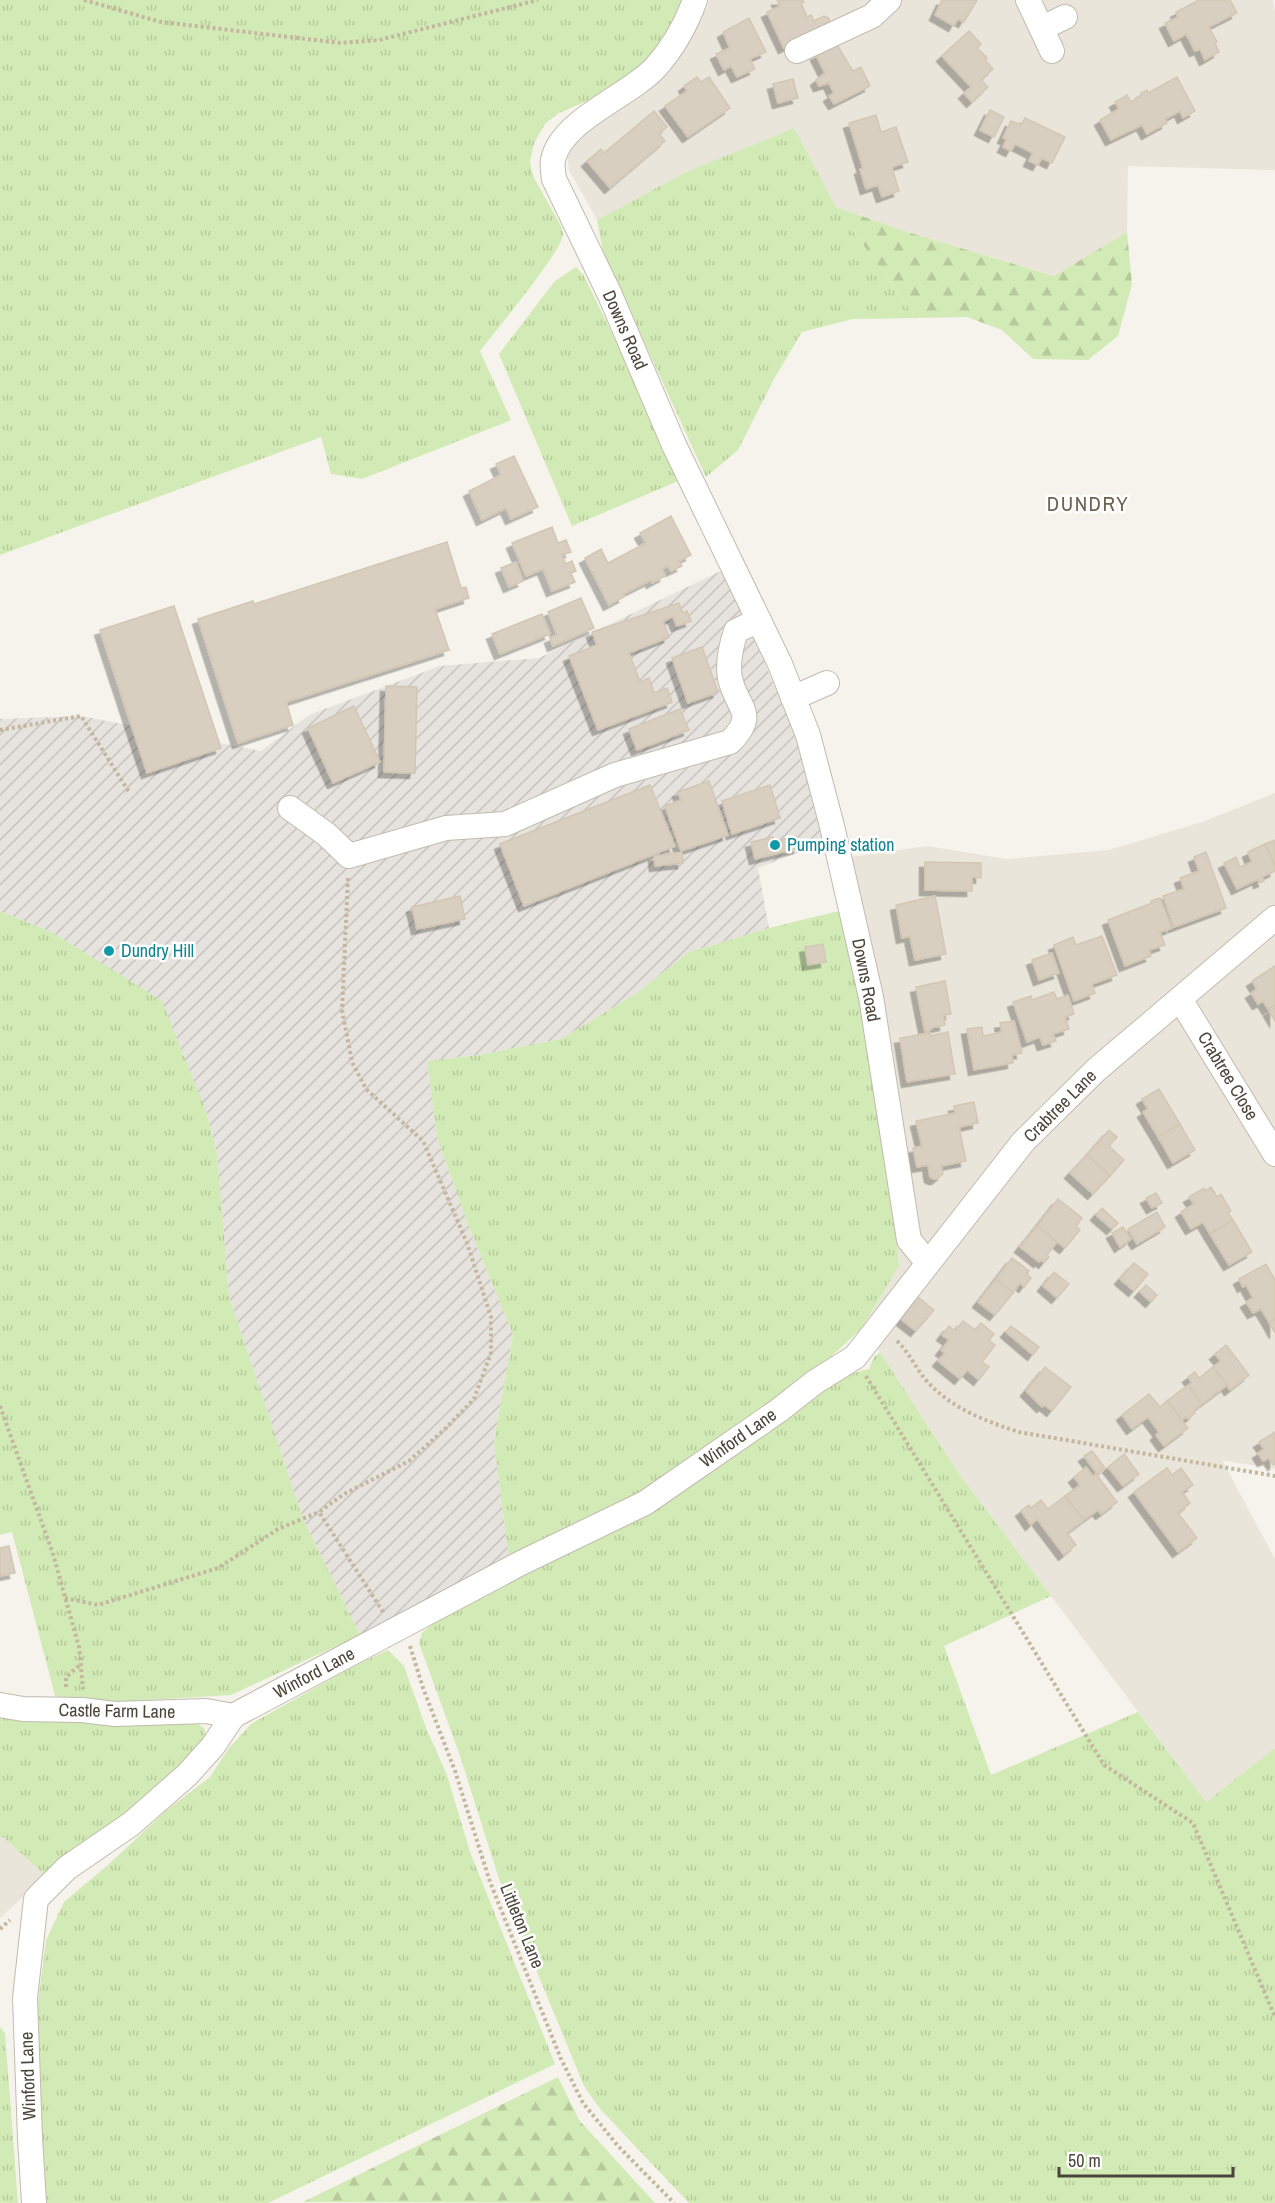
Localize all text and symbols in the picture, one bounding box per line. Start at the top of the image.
street label: Downs Road [597,286,654,373]
district label: DUNDRY [1047,489,1129,518]
place label: Pumping station [787,832,895,857]
marker: Pumping station [768,838,782,852]
street label: Downs Road [846,936,887,1024]
place label: Dundry Hill [121,938,194,963]
marker: Dundry Hill [102,944,116,958]
street label: Crabtree Close [1192,1027,1265,1125]
street label: Crabtree Lane [1017,1063,1102,1148]
street label: Winford Lane [694,1402,781,1473]
street label: Winford Lane [269,1641,359,1704]
street label: Castle Farm Lane [59,1697,176,1724]
street label: Littleton Lane [494,1880,551,1972]
street label: Winford Lane [13,2031,42,2121]
scale bar [1059,2140,1233,2178]
text: 50 m [1068,2148,1101,2173]

